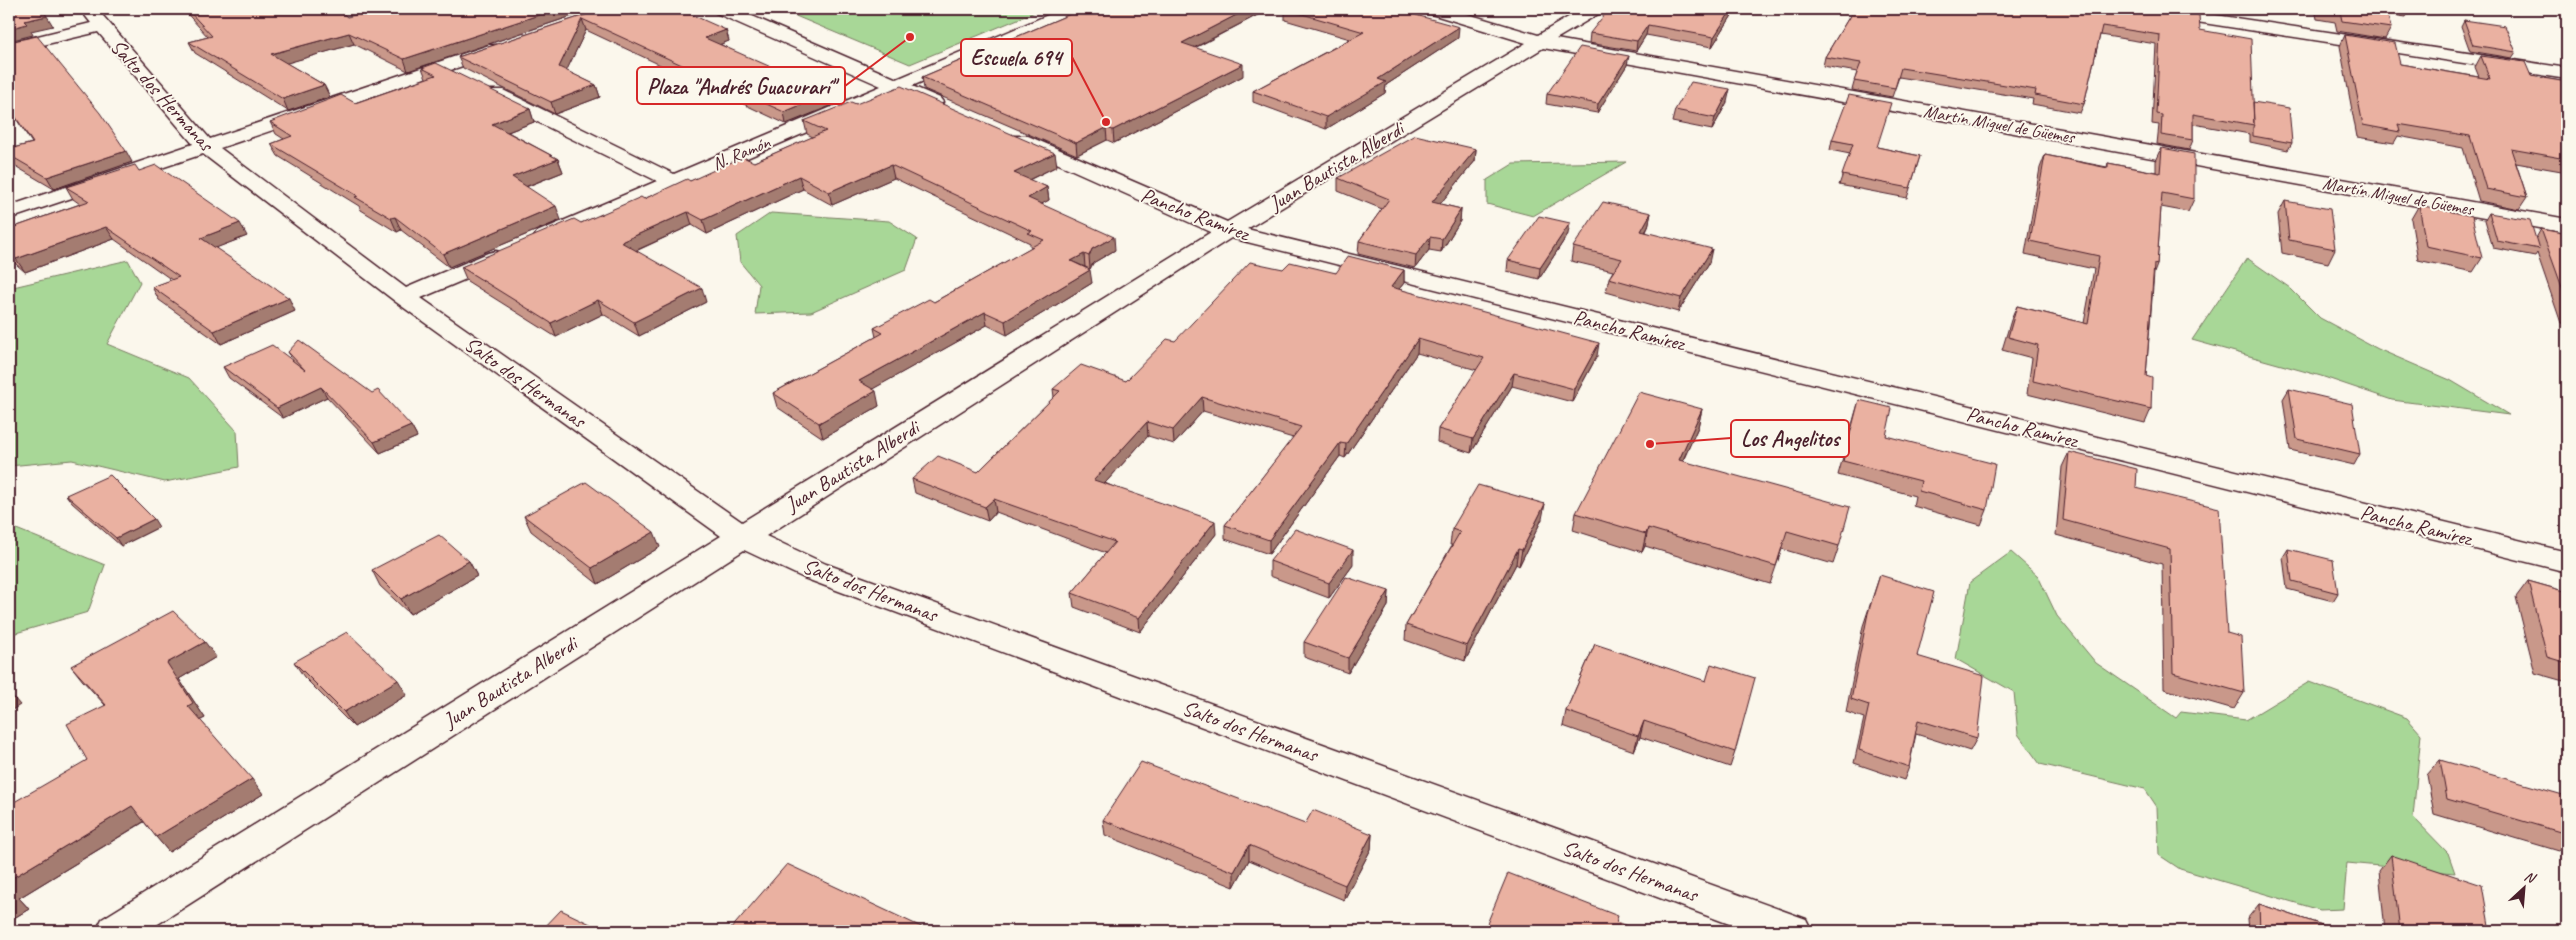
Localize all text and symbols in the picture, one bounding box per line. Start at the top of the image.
street label: Salto dos Hermanas [105,34,220,158]
callout: Escuela 694 [961,39,1072,76]
text: Escuela 694 [970,44,1065,72]
callout: Plaza "Andrés Guacurarí" [637,67,845,104]
text: Plaza "Andrés Guacurarí" [647,73,840,101]
street label: Martín Miguel de Güemes [1922,100,2078,148]
street label: Juan Bautista Alberdi [1263,114,1411,217]
street label: N. Ramón [709,131,774,175]
street label: Martín Miguel de Güemes [2321,172,2477,220]
street label: Pancho Ramírez [1137,182,1255,247]
street label: Pancho Ramírez [1571,304,1689,357]
street label: Salto dos Hermanas [460,331,592,434]
street label: Pancho Ramírez [1964,401,2082,454]
street label: Juan Bautista Alberdi [780,413,926,518]
callout: Los Angelitos [1731,420,1849,457]
text: Los Angelitos [1741,425,1841,453]
street label: Pancho Ramírez [2358,499,2476,552]
street label: Salto dos Hermanas [799,552,943,628]
street label: Juan Bautista Alberdi [438,629,584,734]
street label: Salto dos Hermanas [1179,695,1323,768]
street label: Salto dos Hermanas [1559,835,1703,908]
north arrow [2498,862,2548,912]
text: N [2522,867,2539,887]

